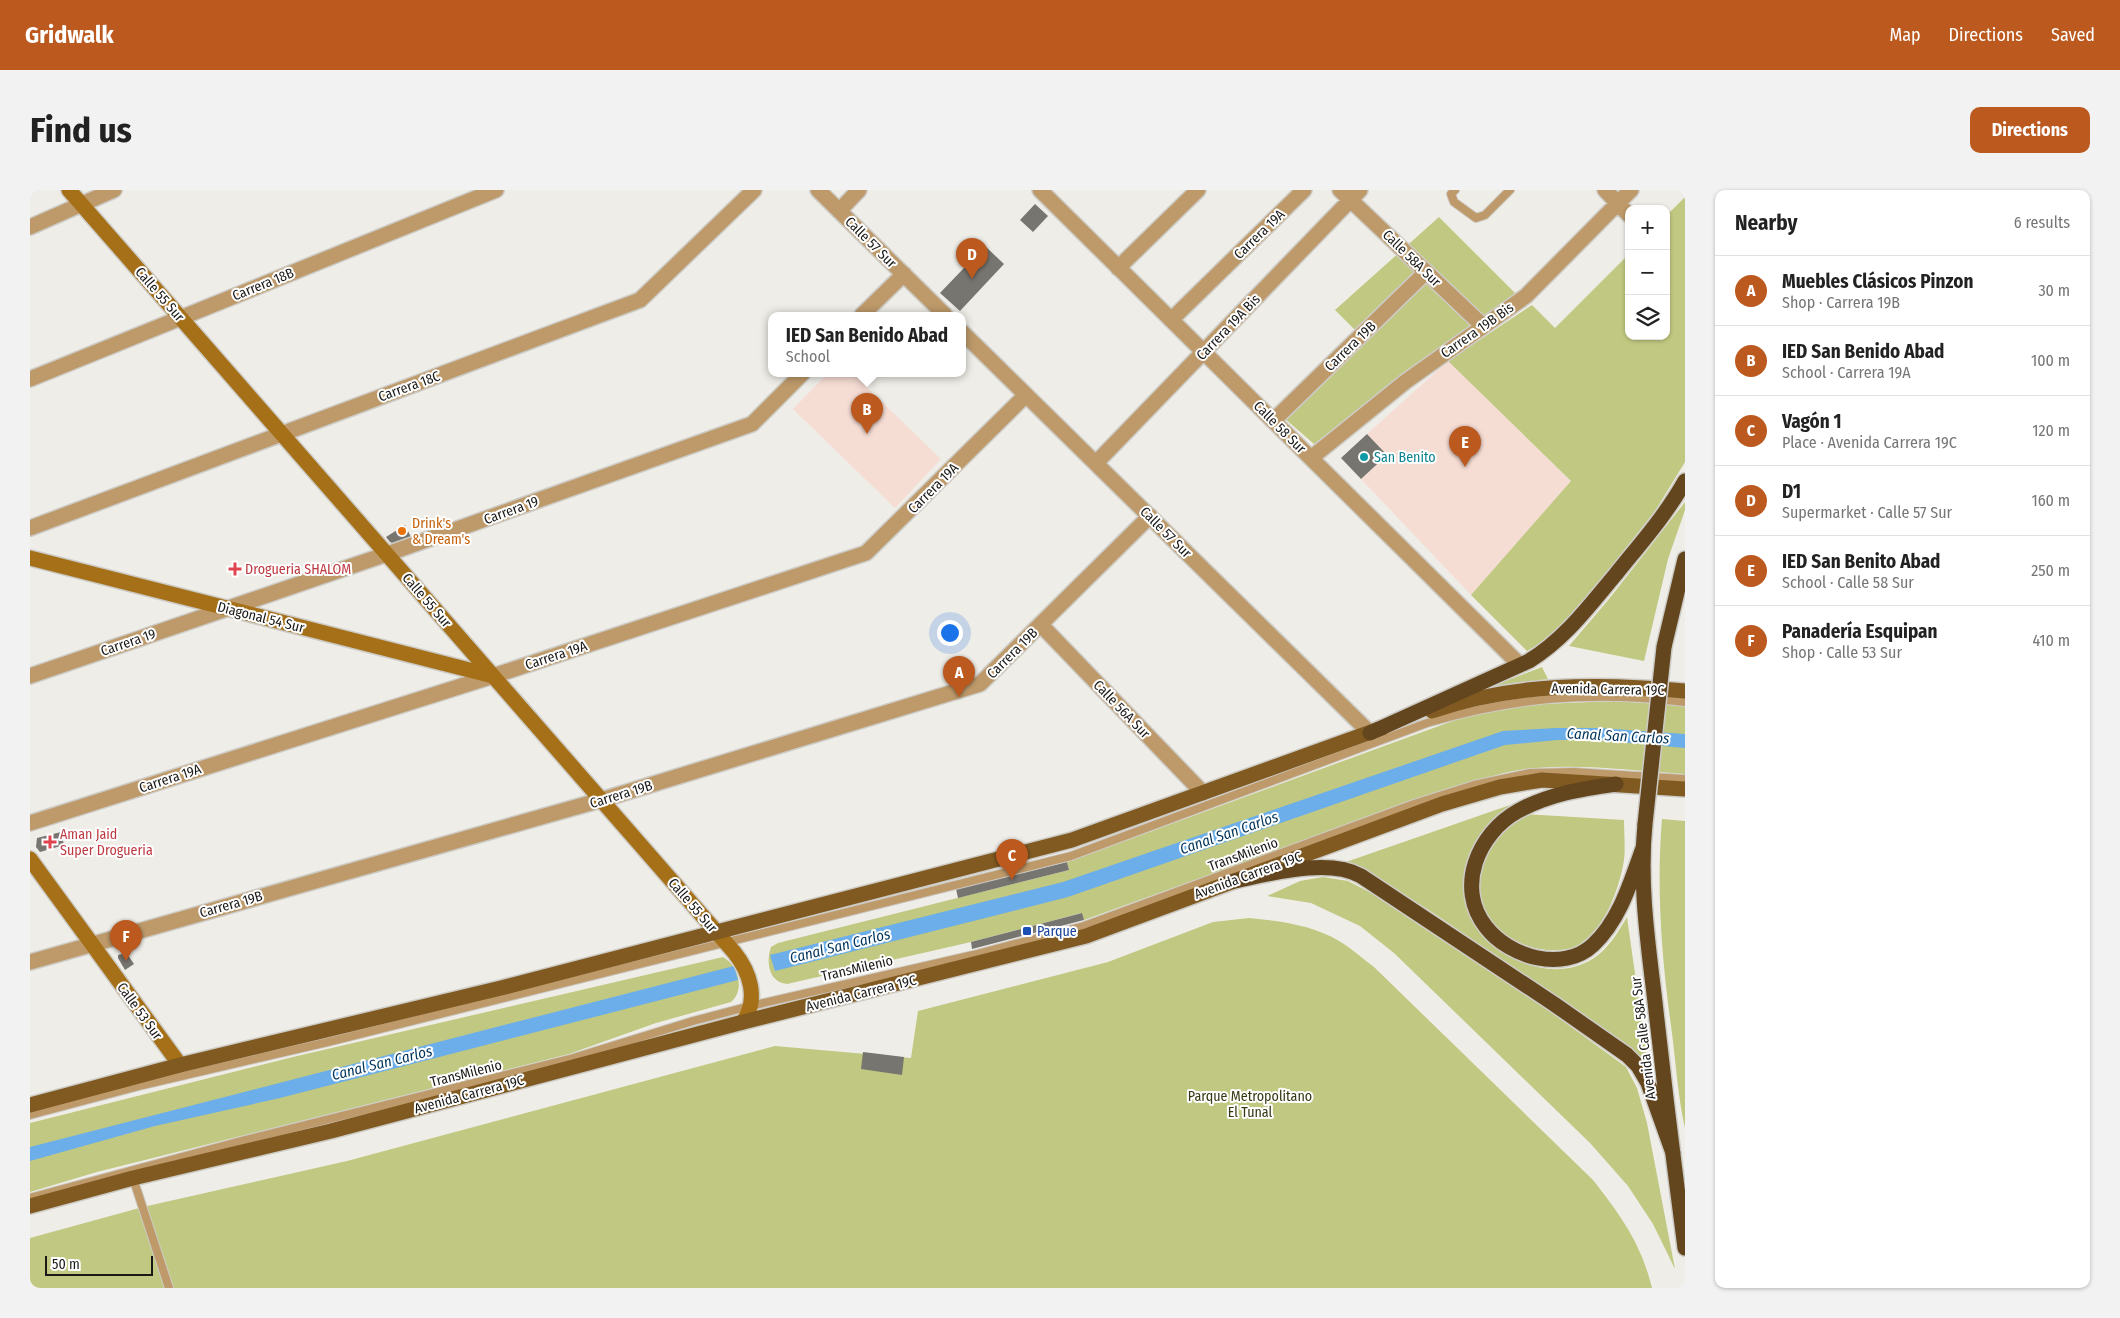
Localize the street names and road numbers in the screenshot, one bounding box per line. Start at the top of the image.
street label: Carrera 19A [1230,205,1289,263]
street label: Calle 57 Sur [841,213,900,272]
street label: Calle 58A Sur [1379,226,1444,290]
street label: Calle 55 Sur [131,264,188,325]
street label: Carrera 18B [230,264,297,304]
street label: Carrera 19A Bis [1193,291,1264,364]
street label: Carrera 19B Bis [1438,299,1517,362]
street label: Carrera 19B [1321,318,1380,375]
street label: Carrera 18C [376,367,442,405]
street label: Calle 58 Sur [1250,398,1309,457]
street label: Carrera 19A [905,459,963,517]
street label: Carrera 19 [481,493,541,528]
street label: Calle 57 Sur [1136,503,1195,562]
street label: Calle 55 Sur [398,570,455,631]
street label: Diagonal 54 Sur [216,598,306,637]
street label: Carrera 19B [983,624,1041,682]
street label: Carrera 19 [98,625,158,660]
street label: Carrera 19A [523,637,590,673]
street label: Calle 56A Sur [1090,677,1154,742]
street label: Avenida Carrera 19C [1551,680,1665,699]
street label: Carrera 19A [137,760,204,796]
street label: Carrera 19B [588,777,655,812]
street label: TransMilenio [1206,834,1280,875]
street label: Avenida Carrera 19C [1192,848,1304,903]
street label: Calle 55 Sur [664,875,721,936]
street label: Carrera 19B [198,887,265,922]
street label: TransMilenio [820,952,895,985]
street label: Avenida Carrera 19C [804,972,918,1015]
street label: Avenida Calle 58A Sur [1628,976,1659,1100]
street label: Calle 53 Sur [113,979,166,1043]
street label: TransMilenio [429,1056,504,1091]
street label: Avenida Carrera 19C [412,1072,526,1117]

